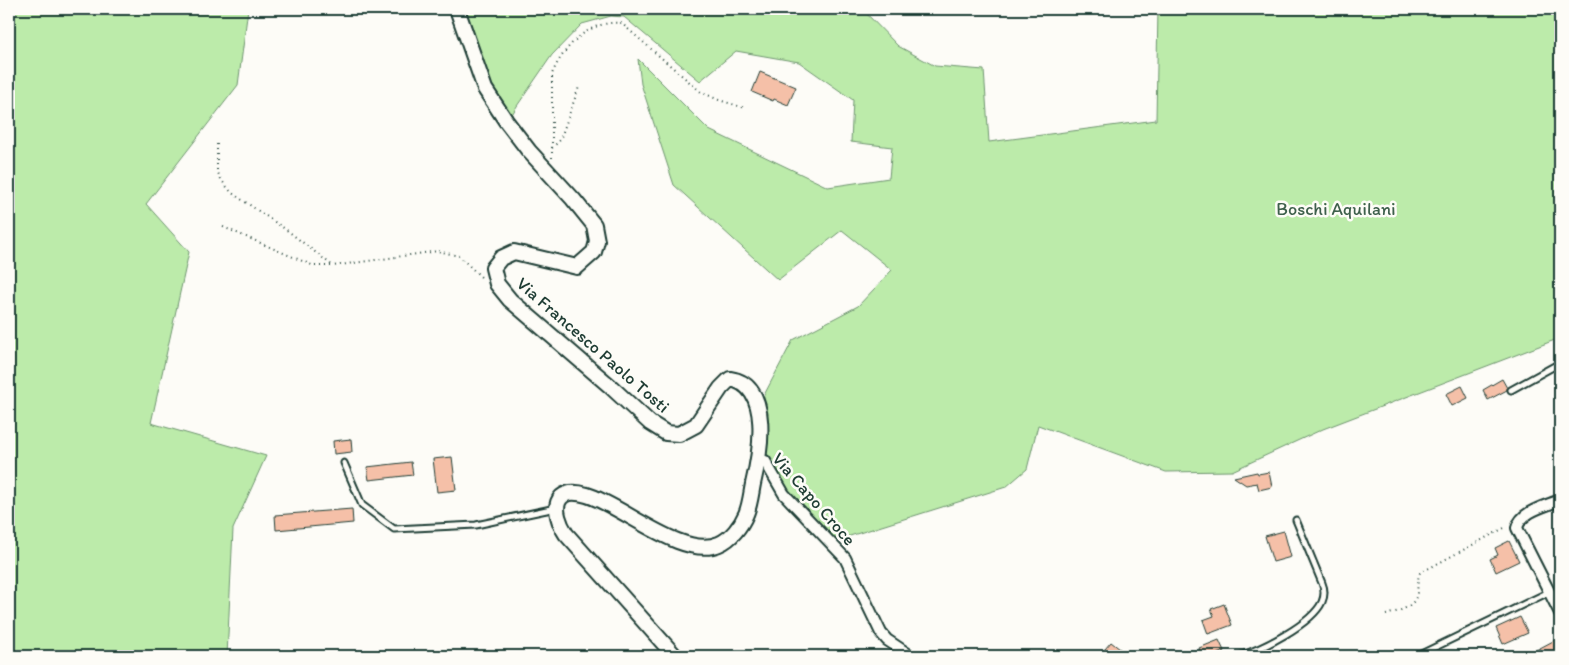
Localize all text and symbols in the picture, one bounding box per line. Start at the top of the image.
park label: Boschi Aquilani [1276,198,1396,220]
street label: Via Francesco Paolo Tosti [512,273,674,417]
street label: Via Capo Croce [767,448,861,550]

